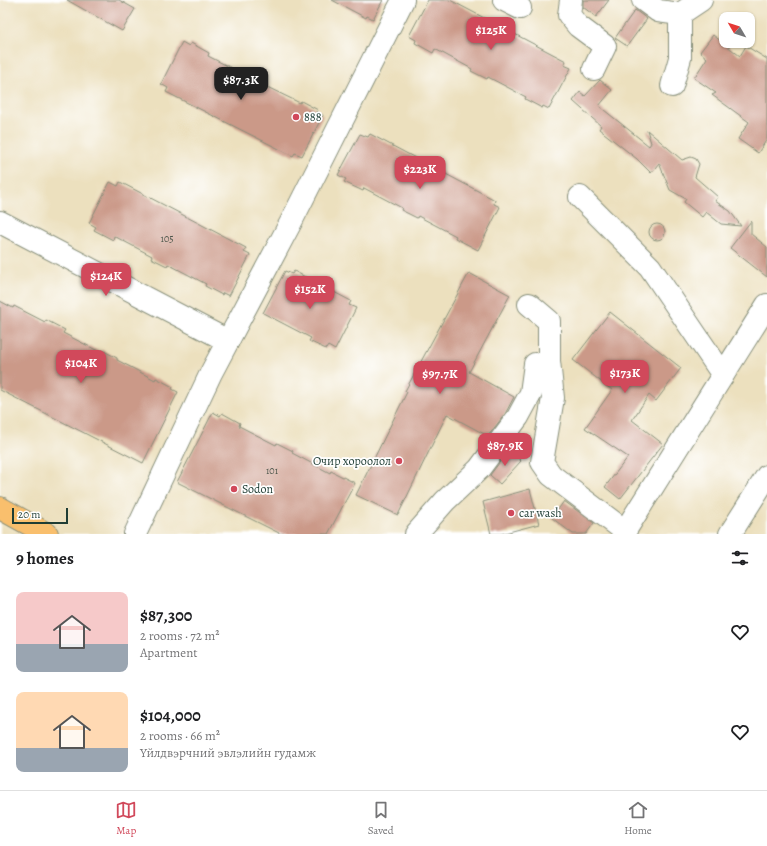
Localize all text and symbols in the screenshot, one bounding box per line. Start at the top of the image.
north arrow [719,12,755,48]
map controls [719,12,755,48]
pin: $125K [463,17,519,51]
text: $125K [475,21,507,38]
pin: $87.3K [208,67,274,101]
text: $87.3K [223,71,259,88]
place label: 888 [304,109,322,125]
marker: 888 [291,112,301,122]
pin: $223K [392,156,448,190]
text: $223K [404,160,436,177]
house number: 105 [160,232,174,245]
pin: $124K [78,263,134,297]
text: $124K [90,267,122,284]
pin: $152K [282,276,338,310]
text: $152K [294,280,326,297]
pin: $104K [53,350,109,384]
text: $104K [65,354,97,371]
pin: $173K [597,360,653,394]
pin: $97.7K [407,361,473,395]
text: $173K [610,364,640,381]
text: $97.7K [422,365,458,382]
pin: $87.9K [472,433,538,467]
text: $87.9K [487,437,523,454]
place label: Очир хороолол [313,453,391,469]
marker: Очир хороолол [394,456,404,466]
house number: 101 [266,464,279,477]
place label: Sodon [242,481,274,497]
marker: Sodon [229,484,239,494]
place label: car wash [519,505,562,521]
scale bar [12,506,68,525]
text: 20 m [18,507,40,522]
marker: car wash [506,508,516,518]
text: 9 homes [16,547,74,570]
icon: filters [729,547,751,569]
text: $87,300 [140,604,192,627]
icon: home [48,608,96,656]
icon: heart [729,621,751,643]
text: 2 rooms · 72 m² [140,627,220,644]
text: Apartment [140,644,198,661]
text: $104,000 [140,704,201,727]
icon: home [48,708,96,756]
icon: heart [729,721,751,743]
text: 2 rooms · 66 m² [140,727,220,744]
text: Үйлдвэрчний эвлэлийн гудамж [140,744,316,761]
tab: Map [115,799,137,838]
tab: Saved [368,799,394,838]
tab: Home [624,799,652,838]

